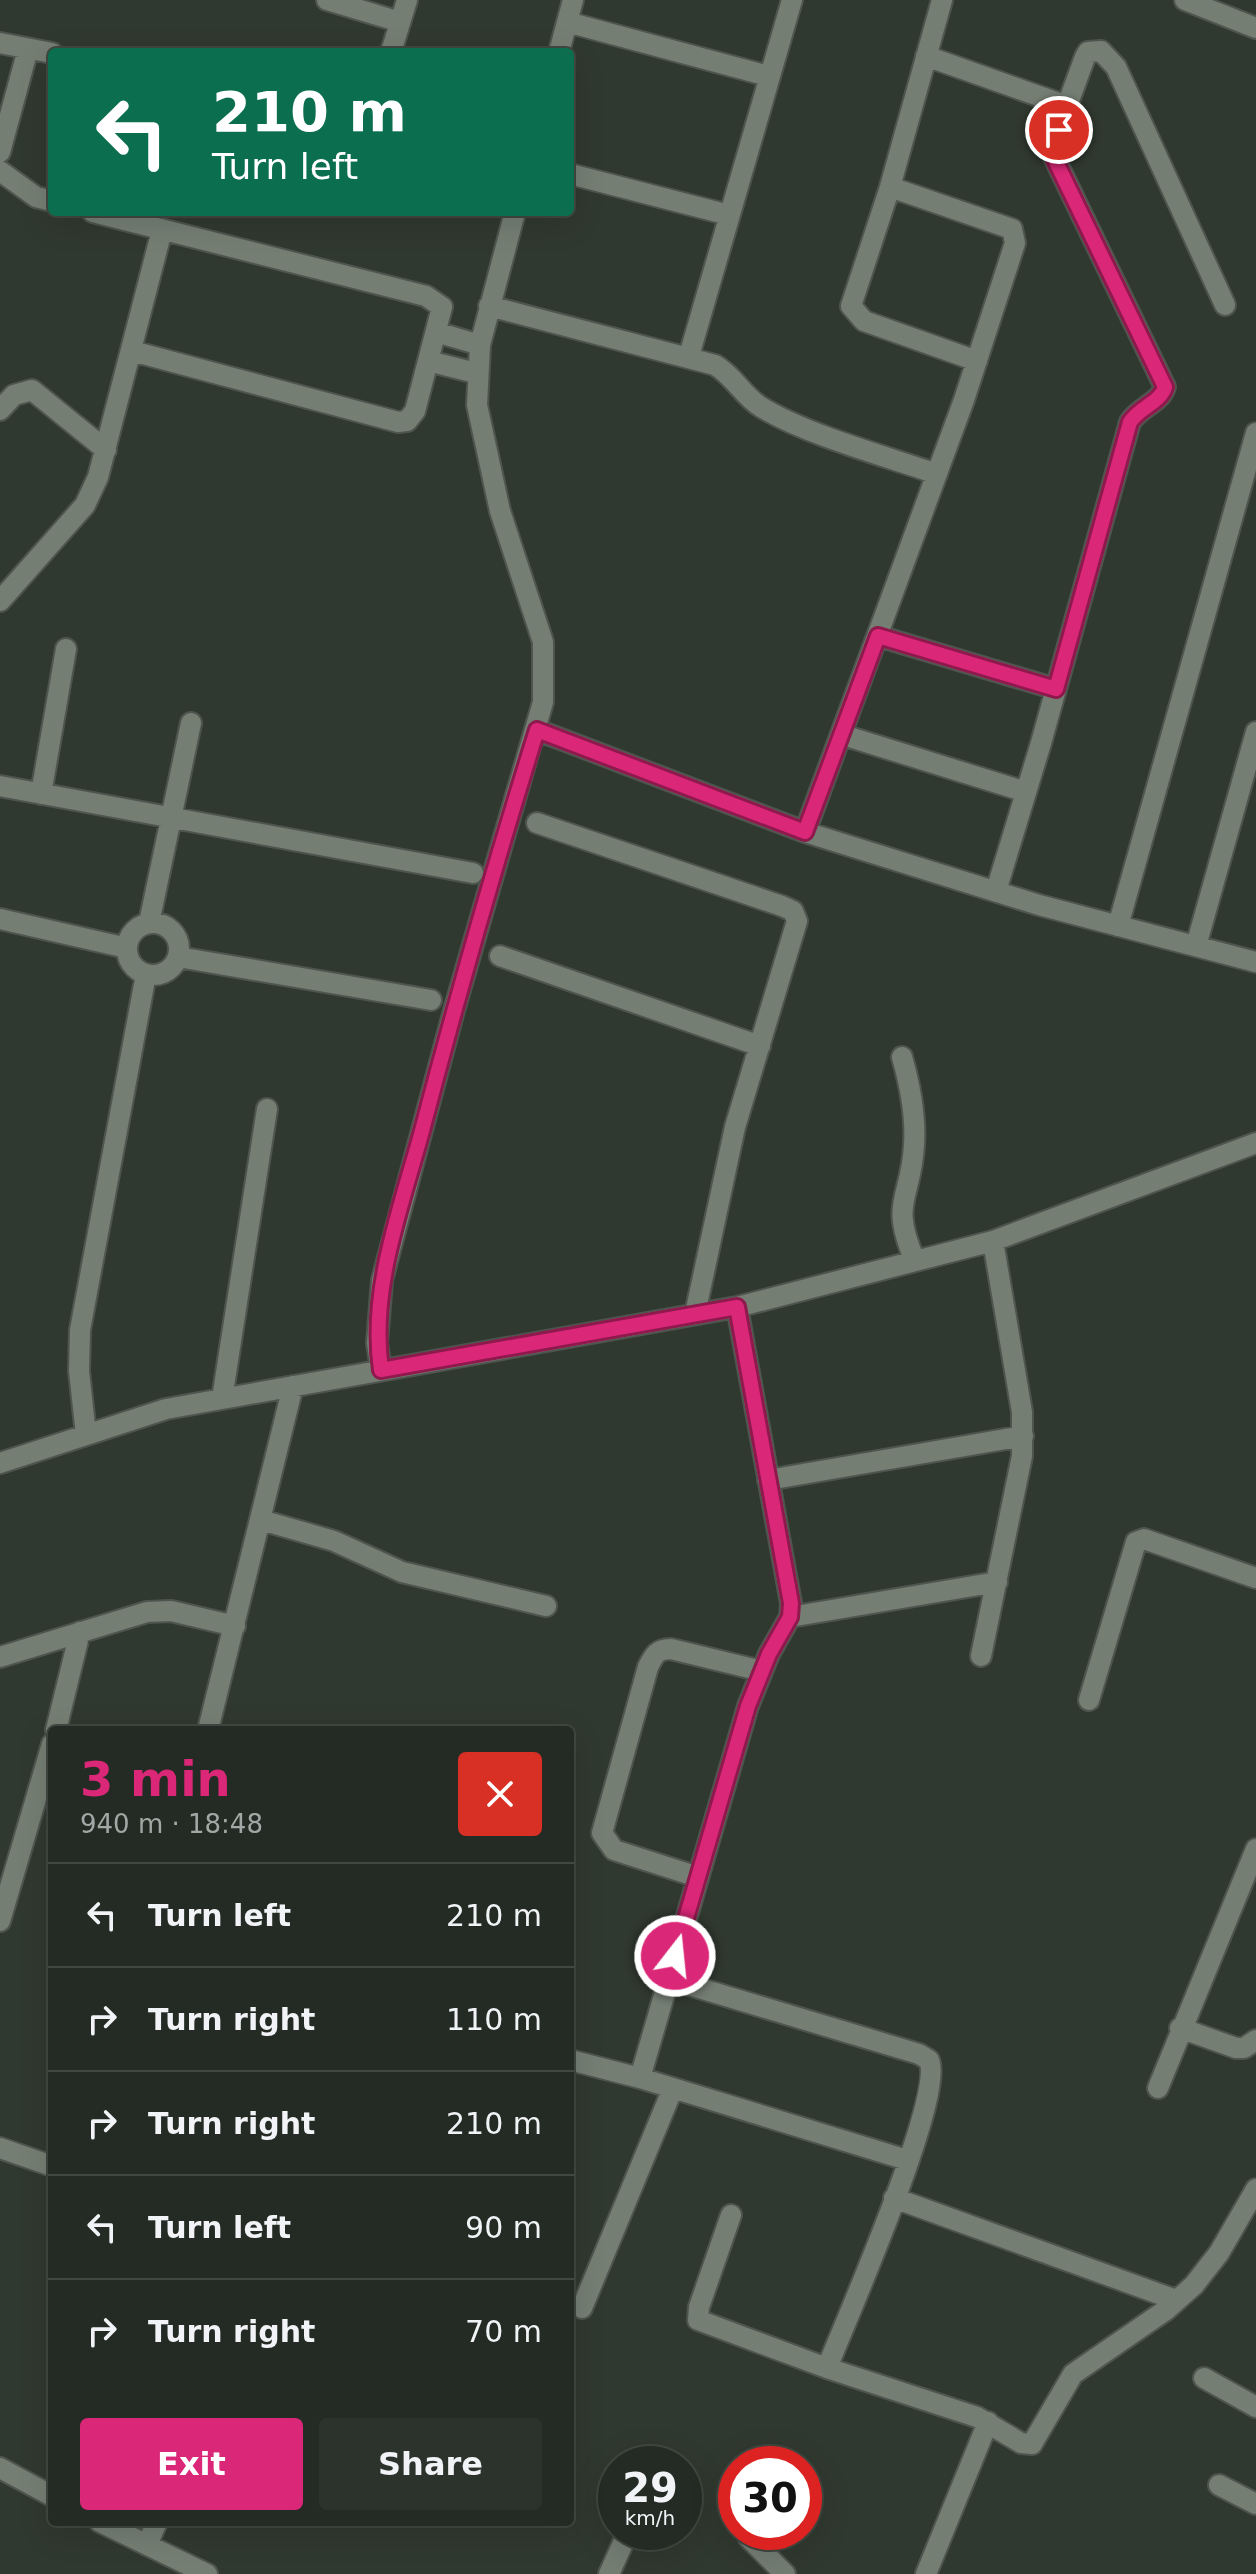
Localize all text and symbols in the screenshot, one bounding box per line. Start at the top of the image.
text: 210 m [212,79,407,144]
icon: left [80,80,184,184]
pin [1025,96,1093,164]
icon: arrive [1037,108,1081,152]
text: Turn left [212,146,358,187]
text: 3 min [80,1751,231,1807]
button: close [458,1752,542,1836]
text: 940 m · 18:48 [80,1809,263,1839]
icon: left [80,1893,124,1937]
text: Turn left [148,1898,291,1933]
text: 210 m [446,1898,542,1933]
position arrow [633,1914,717,1998]
icon: right [80,1997,124,2041]
text: Turn right [148,2002,315,2037]
text: 110 m [446,2002,542,2037]
icon: right [80,2101,124,2145]
text: Turn right [148,2106,315,2141]
text: 210 m [446,2106,542,2141]
icon: left [80,2205,124,2249]
text: Turn left [148,2210,291,2245]
text: 90 m [465,2210,542,2245]
icon: right [80,2309,124,2353]
text: Turn right [148,2314,315,2349]
text: 70 m [465,2314,542,2349]
button: Exit [80,2418,303,2510]
button: Share [319,2418,542,2510]
speed limit sign: 30 [718,2446,822,2550]
text: 29 [622,2465,678,2511]
text: km/h [625,2506,675,2530]

